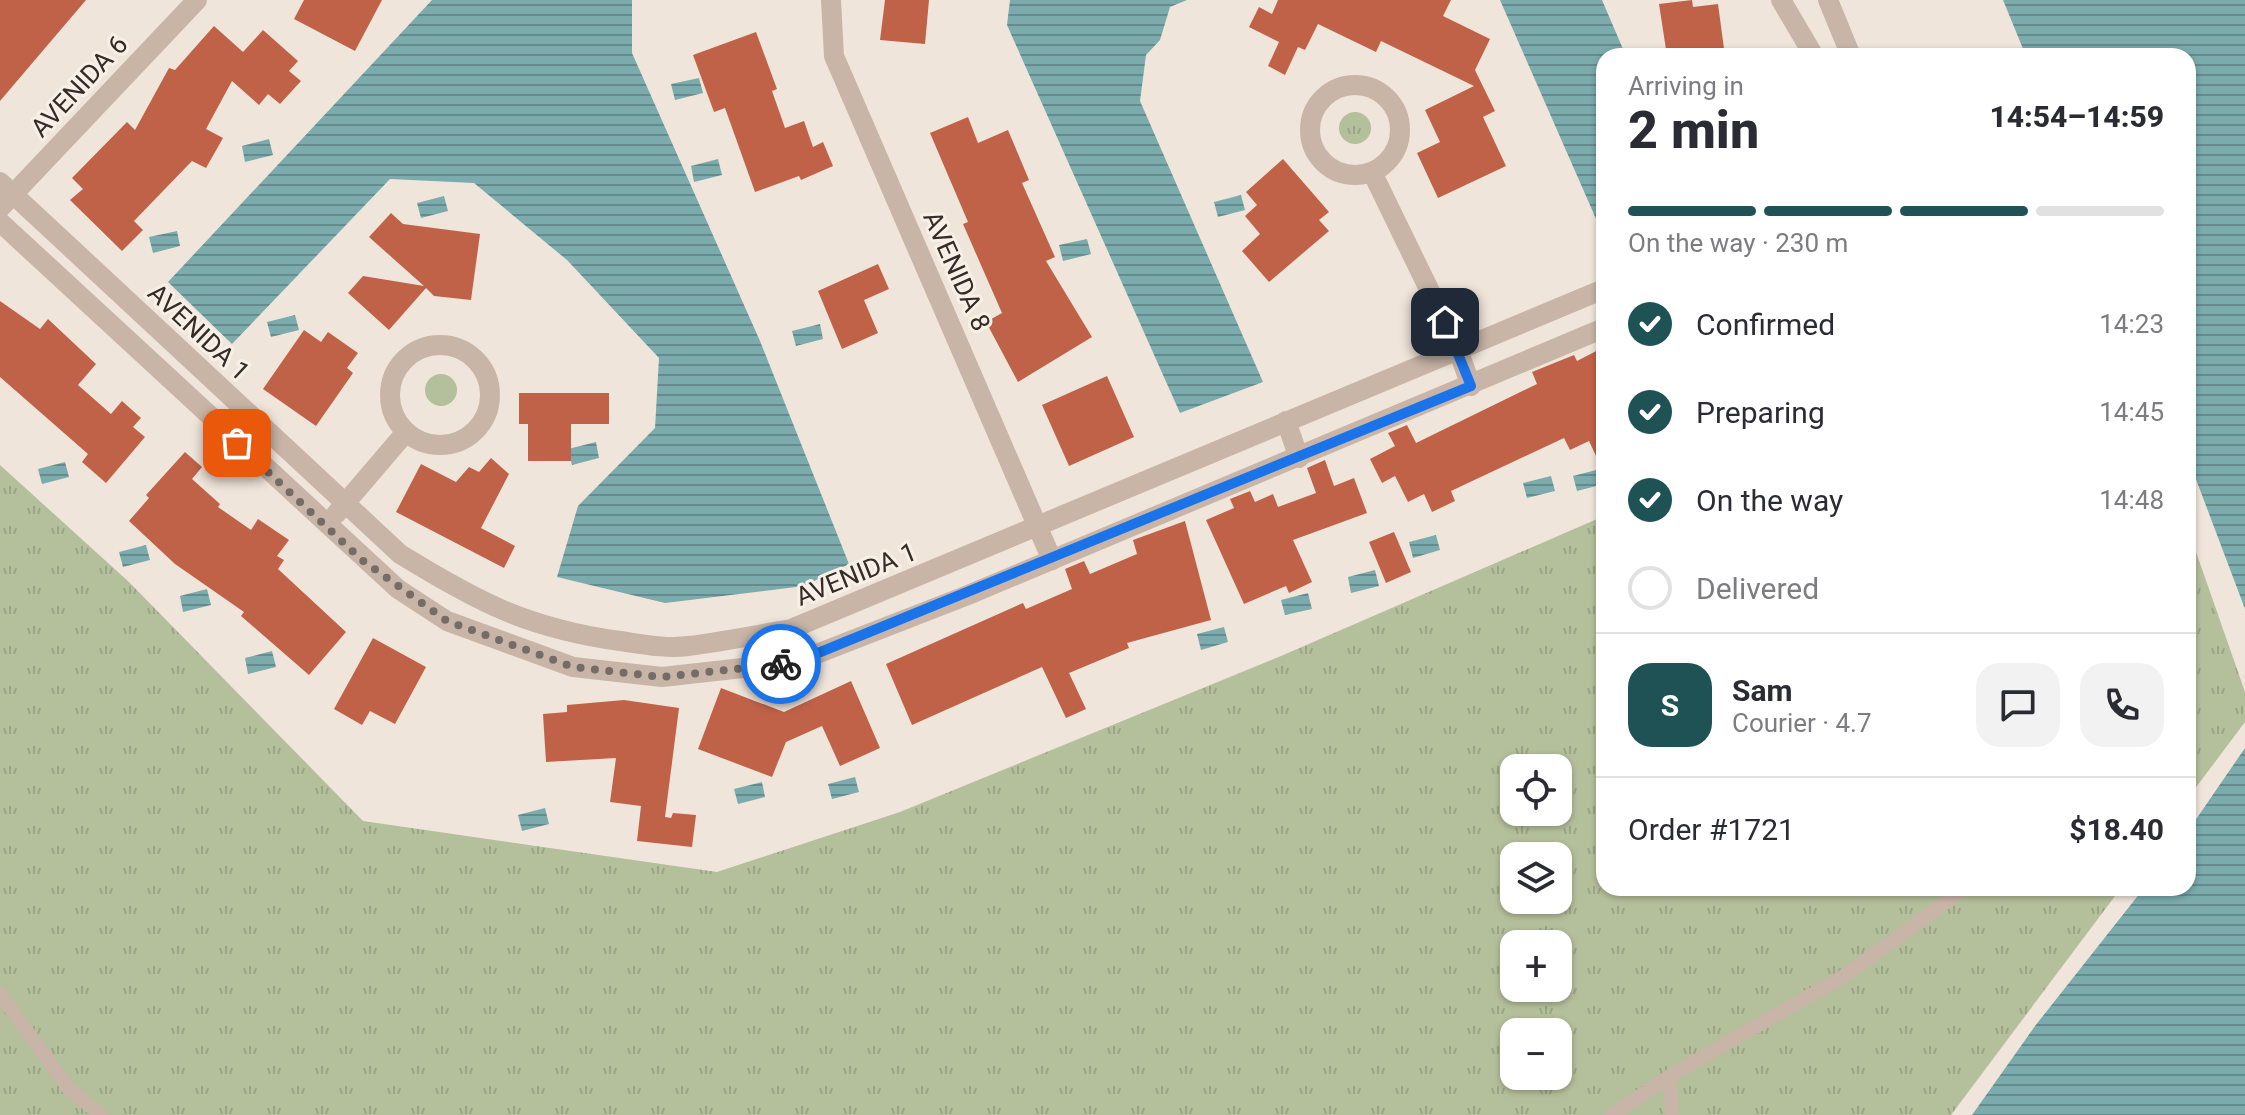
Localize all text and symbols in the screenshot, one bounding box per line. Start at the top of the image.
street label: AVENIDA 6 [25,29,133,143]
text: Arriving in [1628,71,1744,101]
text: 14:54–14:59 [1989,99,2164,134]
text: 2 min [1628,100,1759,161]
street label: AVENIDA 8 [917,207,997,335]
text: On the way · 230 m [1628,228,1848,258]
street label: AVENIDA 1 [142,278,256,386]
pin [1411,288,1479,356]
icon: home [1423,300,1467,344]
icon: check [1628,302,1672,346]
text: Confirmed [1696,307,1835,342]
text: 14:23 [2099,309,2164,339]
icon: check [1628,390,1672,434]
text: Preparing [1696,395,1825,430]
text: 14:45 [2099,397,2164,427]
pin [203,409,271,477]
icon: bag [215,421,259,465]
icon: check [1628,478,1672,522]
text: On the way [1696,483,1843,518]
text: 14:48 [2099,485,2164,515]
street label: AVENIDA 1 [791,536,921,612]
text: Delivered [1696,571,1819,606]
courier [741,624,821,704]
icon: bike [759,642,803,686]
button: chat [1976,663,2060,747]
button: phone [2080,663,2164,747]
text: Sam [1732,673,1793,708]
text: S [1661,688,1679,723]
text: Courier · 4.7 [1732,708,1872,738]
map controls [1500,754,1572,1090]
button: locate [1500,754,1572,826]
text: Order #1721 [1628,812,1795,847]
text: $18.40 [2069,812,2164,847]
button: layers [1500,842,1572,914]
button: + [1500,930,1572,1002]
button: − [1500,1018,1572,1090]

